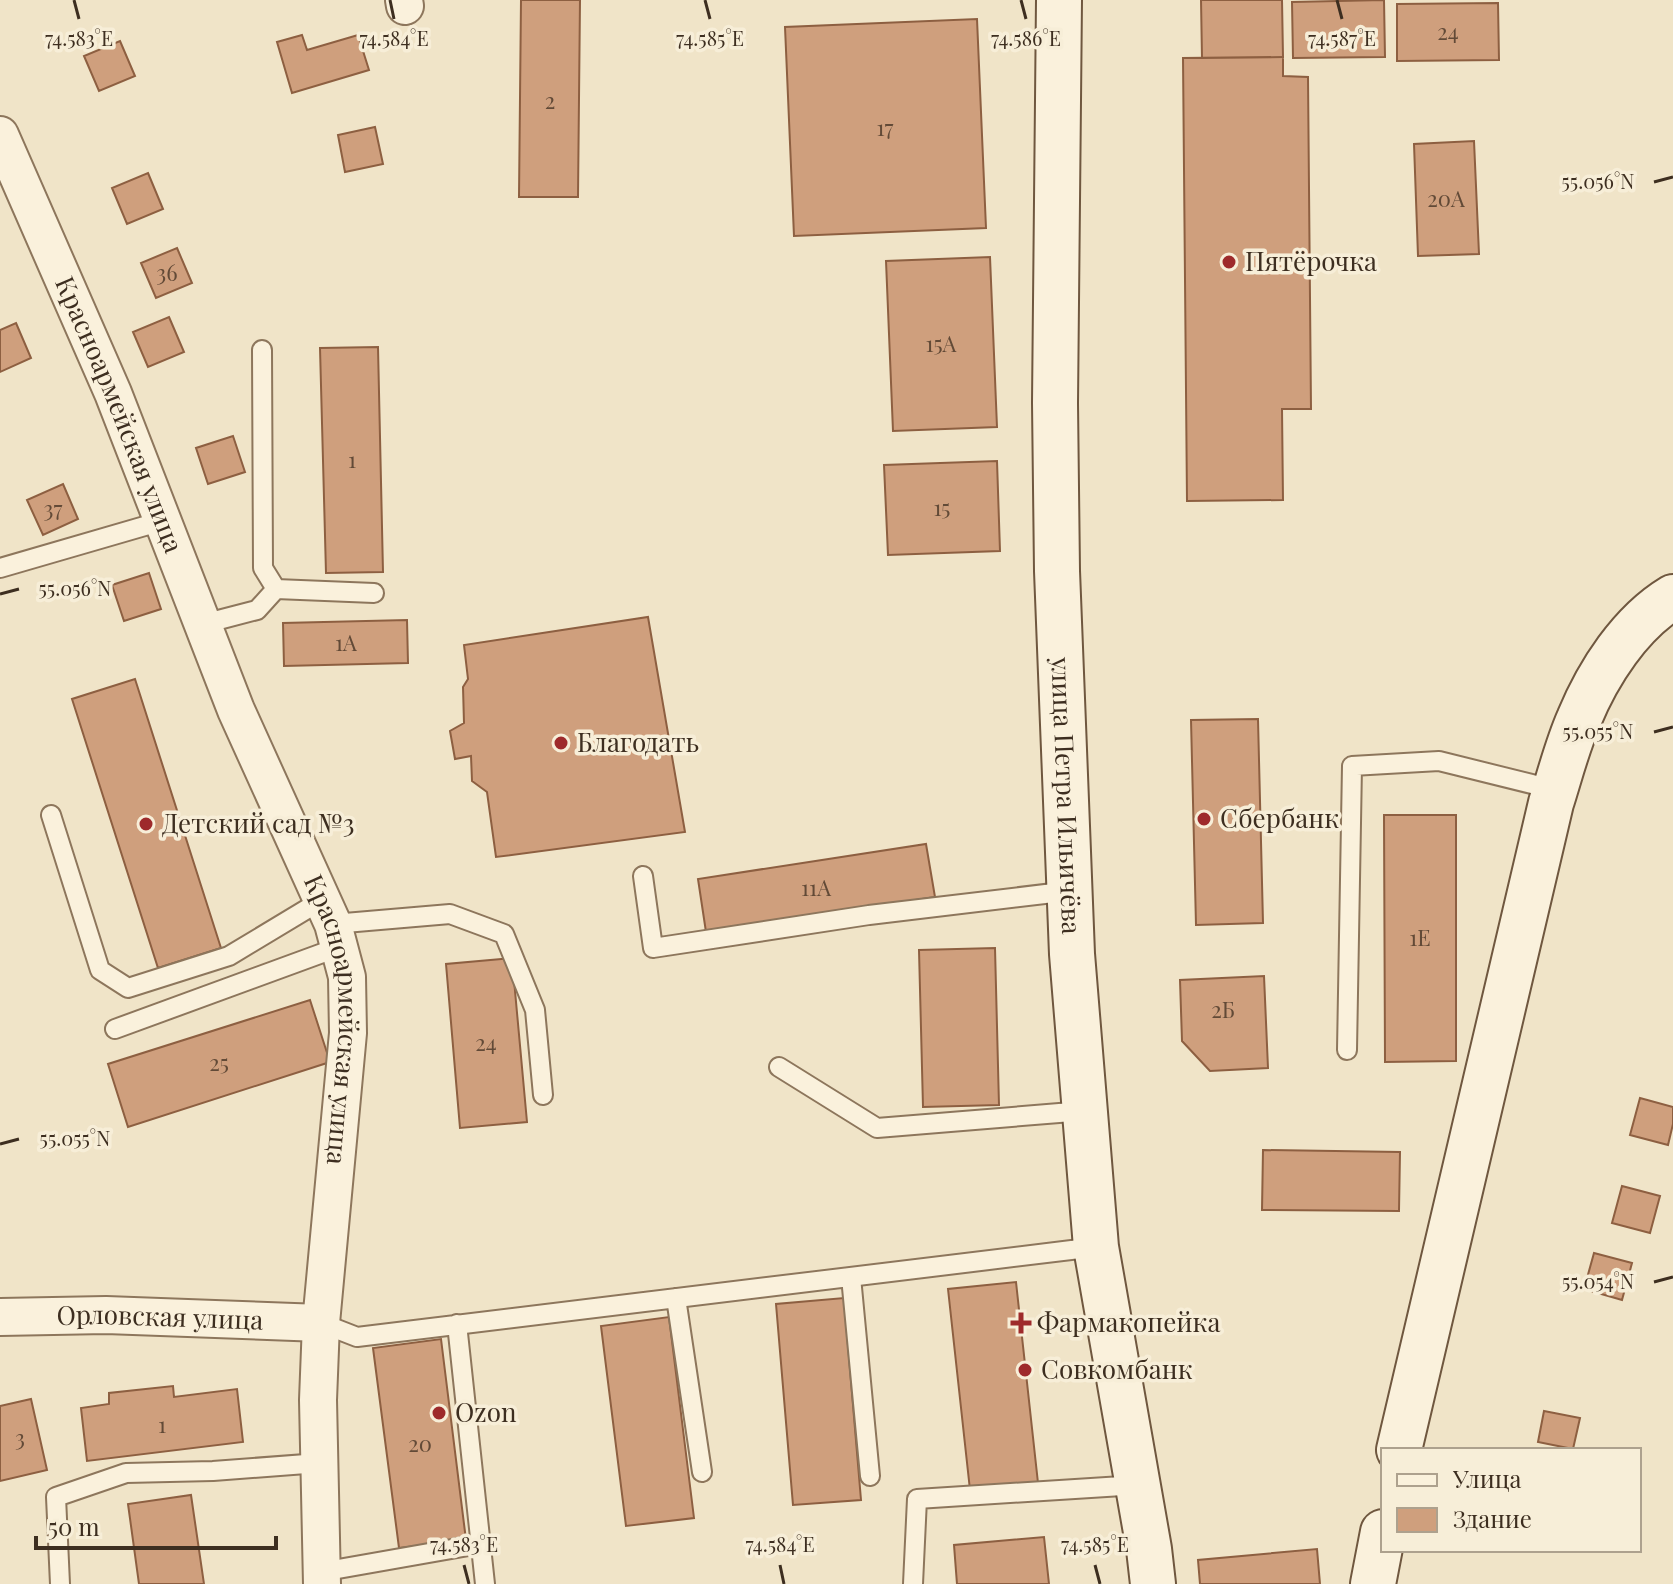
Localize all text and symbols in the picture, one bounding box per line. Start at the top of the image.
house number: 24 [1437,16,1459,46]
text: 74.583°E [45,24,113,51]
text: 74.584°E [359,24,429,51]
text: 74.585°E [676,24,744,51]
text: 74.586°E [991,24,1061,51]
text: 74.587°E [1308,24,1376,51]
house number: 2 [545,85,555,115]
house number: 17 [876,112,894,142]
text: 55.056°N [1562,167,1634,194]
house number: 20А [1427,183,1465,213]
place label: Пятёрочка [1245,243,1377,278]
marker: Пятёрочка [1220,253,1238,271]
house number: 36 [156,257,178,287]
street label: Красноармейская улица [48,271,192,557]
house number: 15А [926,328,957,358]
house number: 1 [348,444,356,474]
house number: 15 [933,492,951,522]
house number: 37 [44,493,62,523]
text: 55.056°N [39,574,111,601]
house number: 1А [335,627,357,657]
street label: улица Петра Ильичёва [1044,655,1090,935]
text: 55.055°N [1563,717,1633,744]
place label: Благодать [577,724,699,759]
marker: Благодать [552,734,570,752]
place label: Сбербанк [1220,800,1339,835]
place label: Детский сад №3 [162,805,355,840]
marker: Сбербанк [1195,810,1213,828]
marker: Детский сад №3 [137,815,155,833]
street label: Красноармейская улица [297,868,367,1166]
house number: 11А [801,872,831,902]
house number: 1Е [1409,922,1431,952]
house number: 2Б [1211,994,1235,1024]
house number: 24 [475,1027,497,1057]
house number: 25 [209,1047,229,1077]
text: 55.055°N [40,1124,110,1151]
text: 55.054°N [1562,1267,1634,1294]
street label: Орловская улица [56,1296,264,1337]
place label: Фармакопейка [1037,1304,1220,1339]
marker: Фармакопейка [1012,1314,1030,1332]
place label: Совкомбанк [1041,1351,1193,1386]
marker: Совкомбанк [1016,1361,1034,1379]
place label: Ozon [455,1394,517,1429]
marker: Ozon [430,1404,448,1422]
house number: 1 [158,1409,166,1439]
house number: 3 [15,1422,25,1452]
house number: 20 [408,1428,432,1458]
legend [1381,1448,1641,1552]
text: Улица [1452,1462,1522,1494]
scale bar [36,1500,276,1550]
text: Здание [1453,1502,1532,1534]
text: 50 m [48,1510,100,1542]
text: 74.583°E [430,1530,498,1557]
text: 74.584°E [745,1530,815,1557]
text: 74.585°E [1061,1530,1129,1557]

